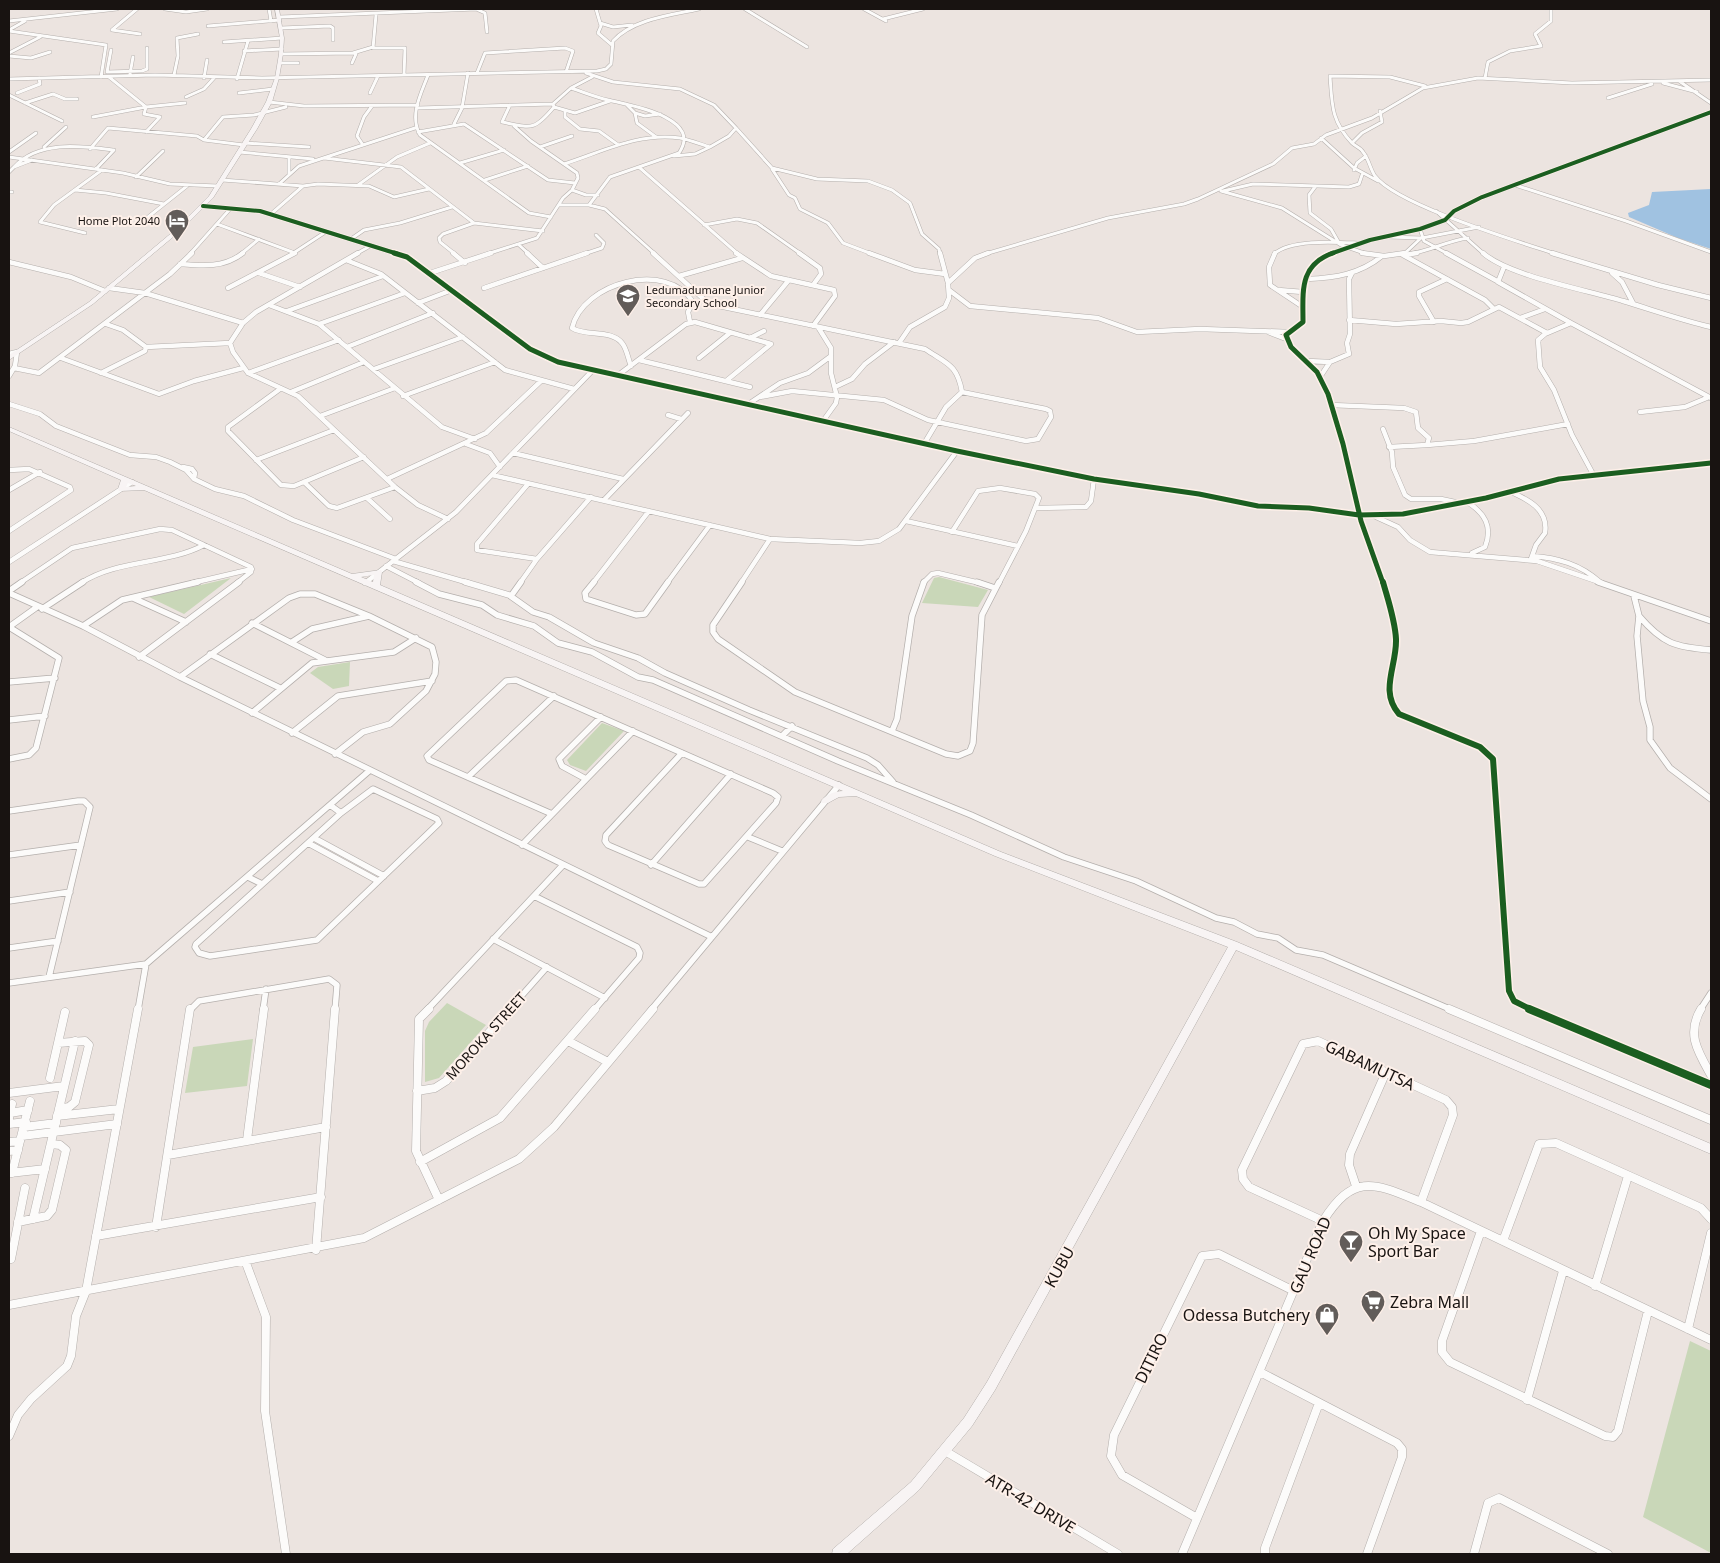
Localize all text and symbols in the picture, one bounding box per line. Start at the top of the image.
hotel icon: Home Plot 2040 [164,208,190,242]
place label: Home Plot 2040 [78,213,160,228]
place label: Ledumadumane Junior Secondary School [646,282,765,310]
school or university icon: Ledumadumane Junior Secondary School [615,283,641,317]
street label: MOROKA STREET [441,988,530,1084]
street label: GABAMUTSA [1322,1035,1419,1096]
street label: GAU ROAD [1284,1213,1336,1297]
place label: Oh My Space Sport Bar [1368,1222,1466,1262]
bar icon: Oh My Space Sport Bar [1338,1229,1364,1263]
street label: KUBU [1039,1243,1079,1291]
supermarket icon: Zebra Mall [1360,1289,1386,1323]
place label: Zebra Mall [1390,1291,1469,1313]
shop icon: Odessa Butchery [1314,1302,1340,1336]
place label: Odessa Butchery [1183,1304,1311,1326]
street label: DITIRO [1129,1329,1173,1387]
street label: ATR-42 DRIVE [982,1468,1080,1538]

